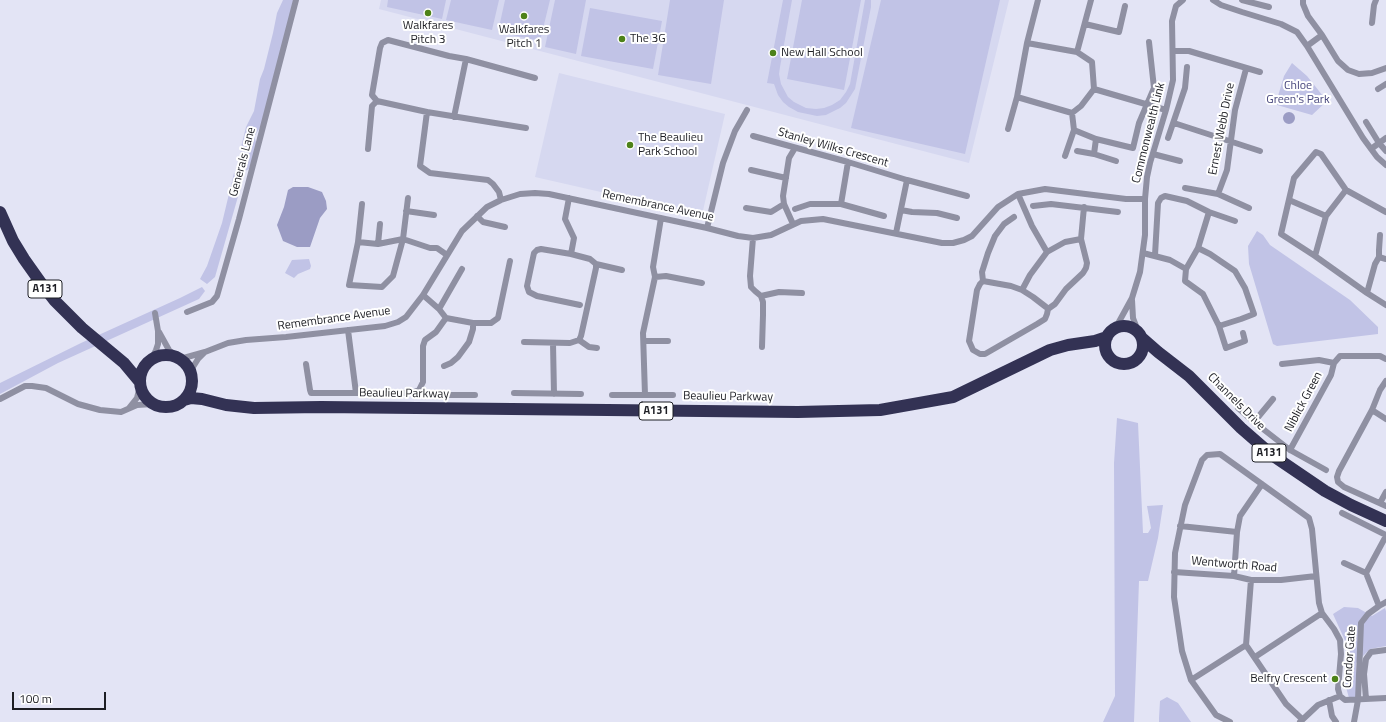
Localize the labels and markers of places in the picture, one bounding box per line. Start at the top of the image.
marker: Walkfares Pitch 3 [423,8,433,18]
marker: Walkfares Pitch 1 [519,11,529,21]
place label: Walkfares Pitch 3 [403,19,453,47]
place label: Walkfares Pitch 1 [499,23,549,51]
place label: The 3G [630,32,666,46]
marker: The 3G [617,34,627,44]
place label: New Hall School [781,46,863,60]
marker: New Hall School [768,48,778,58]
place label: The Beaulieu Park School [638,131,703,159]
marker: The Beaulieu Park School [625,140,635,150]
place label: Belfry Crescent [1250,672,1327,686]
marker: Belfry Crescent [1330,674,1340,684]

